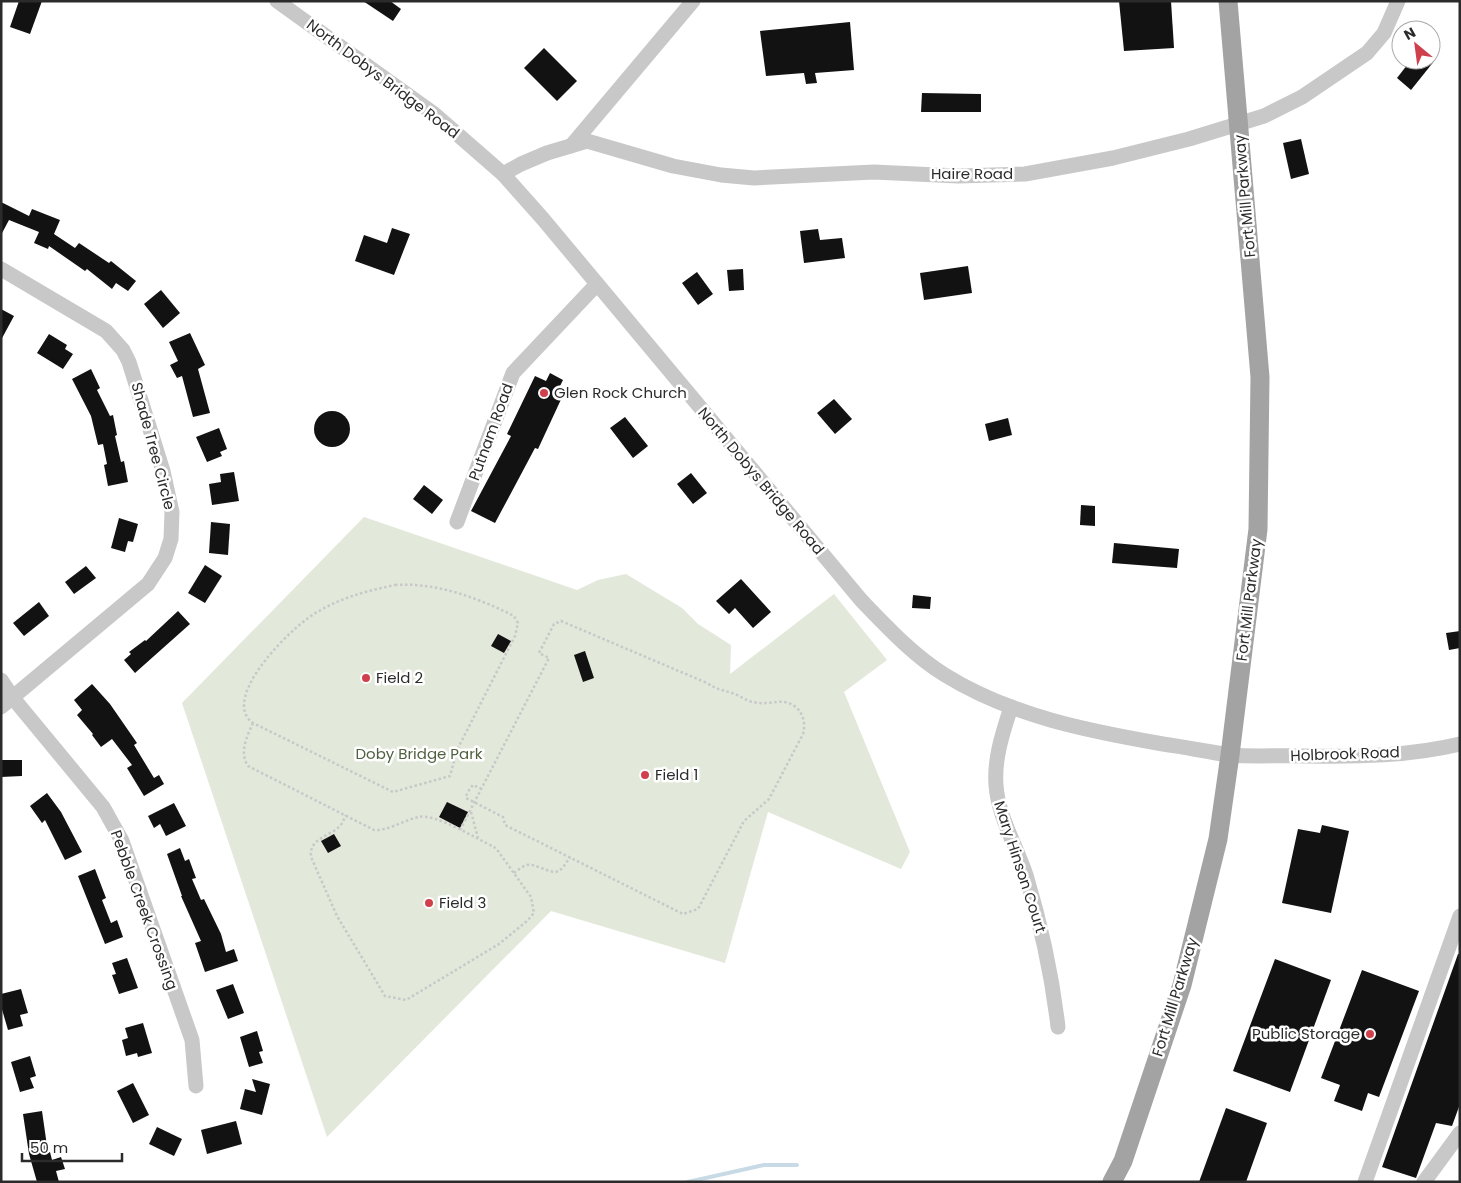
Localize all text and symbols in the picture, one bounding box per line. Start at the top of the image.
street label: North Dobys Bridge Road [303,14,464,143]
north arrow [1391,20,1441,70]
text: N [1400,22,1419,45]
street label: Fort Mill Parkway [1229,133,1260,258]
street label: Haire Road [931,163,1013,184]
street label: Shade Tree Circle [126,380,181,512]
street label: Putnam Road [463,380,518,483]
place label: Glen Rock Church [554,382,687,403]
marker: Glen Rock Church [538,387,550,399]
street label: North Dobys Bridge Road [693,402,829,559]
street label: Fort Mill Parkway [1231,537,1267,662]
place label: Field 2 [376,667,423,688]
marker: Field 2 [360,672,372,684]
street label: Holbrook Road [1290,741,1400,766]
park label: Doby Bridge Park [355,743,483,764]
place label: Field 1 [655,764,698,785]
marker: Field 1 [639,769,651,781]
street label: Mary Hinson Court [989,798,1052,936]
street label: Pebble Creek Crossing [106,827,183,993]
place label: Field 3 [439,892,486,913]
marker: Field 3 [423,897,435,909]
street label: Fort Mill Parkway [1146,934,1203,1059]
place label: Public Storage [1252,1023,1360,1044]
marker: Public Storage [1364,1028,1376,1040]
scale bar [22,1130,122,1162]
text: 50 m [30,1137,68,1158]

